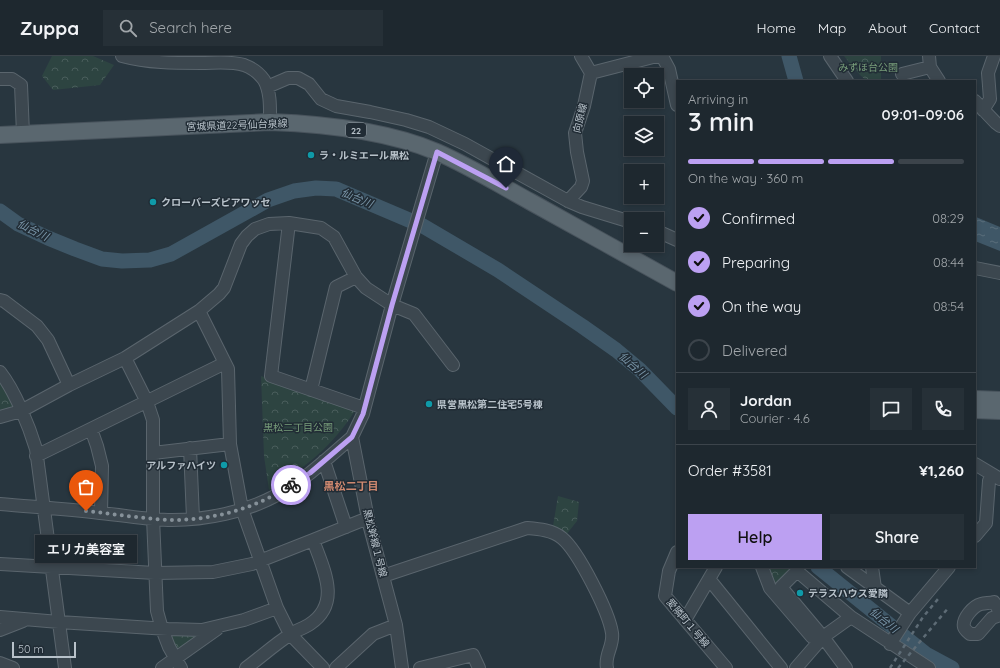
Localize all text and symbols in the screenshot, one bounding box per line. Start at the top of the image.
search box [103,10,383,46]
text: Zuppa [20,16,79,40]
icon: search [117,17,139,39]
text: Search here [149,18,232,37]
text: Home [757,19,796,37]
text: Map [818,19,846,37]
text: About [868,19,907,37]
text: Contact [929,19,980,37]
park label: みずほ台公園 [838,61,898,74]
map controls [624,68,664,252]
button: locate [624,68,664,108]
text: Arriving in [688,91,748,107]
street label: 向原線 [570,102,590,134]
text: 3 min [688,105,754,138]
text: 09:01–09:06 [882,105,964,124]
button: layers [624,116,664,156]
street label: 宮城県道22号仙台泉線 [186,117,288,133]
road number: 22 [346,123,366,137]
pin [489,147,523,188]
place label: ラ・ルミエール黒松 [319,149,409,162]
marker: ラ・ルミエール黒松 [306,150,316,160]
icon: home [495,153,517,175]
button: + [624,164,664,204]
text: On the way · 360 m [688,170,803,186]
water label: 仙台川 [339,185,376,211]
place label: クローバーズピアワッセ [161,196,270,209]
marker: クローバーズピアワッセ [148,197,158,207]
icon: check [688,207,710,229]
text: Confirmed [722,209,795,228]
text: 08:29 [932,210,964,226]
button: − [624,212,664,252]
water label: 仙台川 [15,216,52,244]
icon: check [688,251,710,273]
text: Preparing [722,253,790,272]
text: 08:44 [933,254,964,270]
icon: check [688,295,710,317]
text: On the way [722,297,801,316]
text: 08:54 [933,298,964,314]
text: Delivered [722,341,787,360]
water label: 仙台川 [616,349,651,382]
button: person [688,388,730,430]
button: chat [870,388,912,430]
button: phone [922,388,964,430]
text: Jordan [740,391,792,410]
place label: 県営黒松第二住宅5号棟 [437,398,543,411]
marker: 県営黒松第二住宅5号棟 [424,399,434,409]
text: Courier · 4.6 [740,410,810,426]
park label: 黒松二丁目公園 [263,421,333,434]
place label: アルファハイツ [146,459,216,472]
marker: アルファハイツ [219,460,229,470]
text: Order #3581 [688,461,772,480]
text: ¥1,260 [919,461,964,480]
courier [271,465,311,505]
pin [69,470,103,511]
icon: bike [280,474,302,496]
icon: bag [75,476,97,498]
district label: 黒松二丁目 [324,479,379,493]
street label: 黒松幹線１号線 [360,507,390,579]
button: Help [688,514,822,560]
button: Share [830,514,964,560]
callout: エリカ美容室 [35,535,137,563]
text: エリカ美容室 [47,541,125,557]
place label: テラスハウス愛隣 [808,587,888,600]
marker: テラスハウス愛隣 [795,588,805,598]
street label: 愛隣町１号線 [664,596,712,650]
water label: 仙台川 [867,604,902,636]
scale bar [12,640,76,659]
text: 50 m [18,642,44,656]

